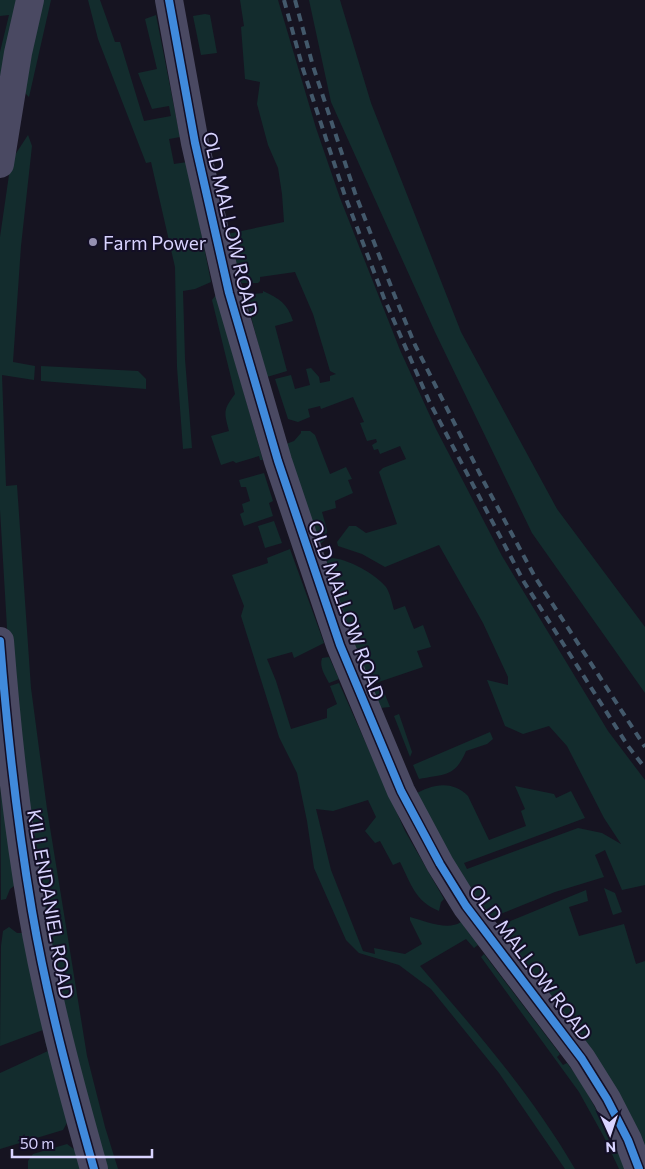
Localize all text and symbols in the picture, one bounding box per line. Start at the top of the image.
street label: OLD MALLOW ROAD [198,129,264,319]
place label: Farm Power [103,231,207,254]
marker: Farm Power [87,236,99,248]
street label: OLD MALLOW ROAD [304,517,390,703]
street label: KILLENDANIEL ROAD [23,808,79,1000]
street label: OLD MALLOW ROAD [465,879,597,1045]
north arrow [585,1109,635,1159]
scale bar [12,1126,152,1158]
text: 50 m [20,1134,54,1152]
text: N [605,1139,616,1156]

